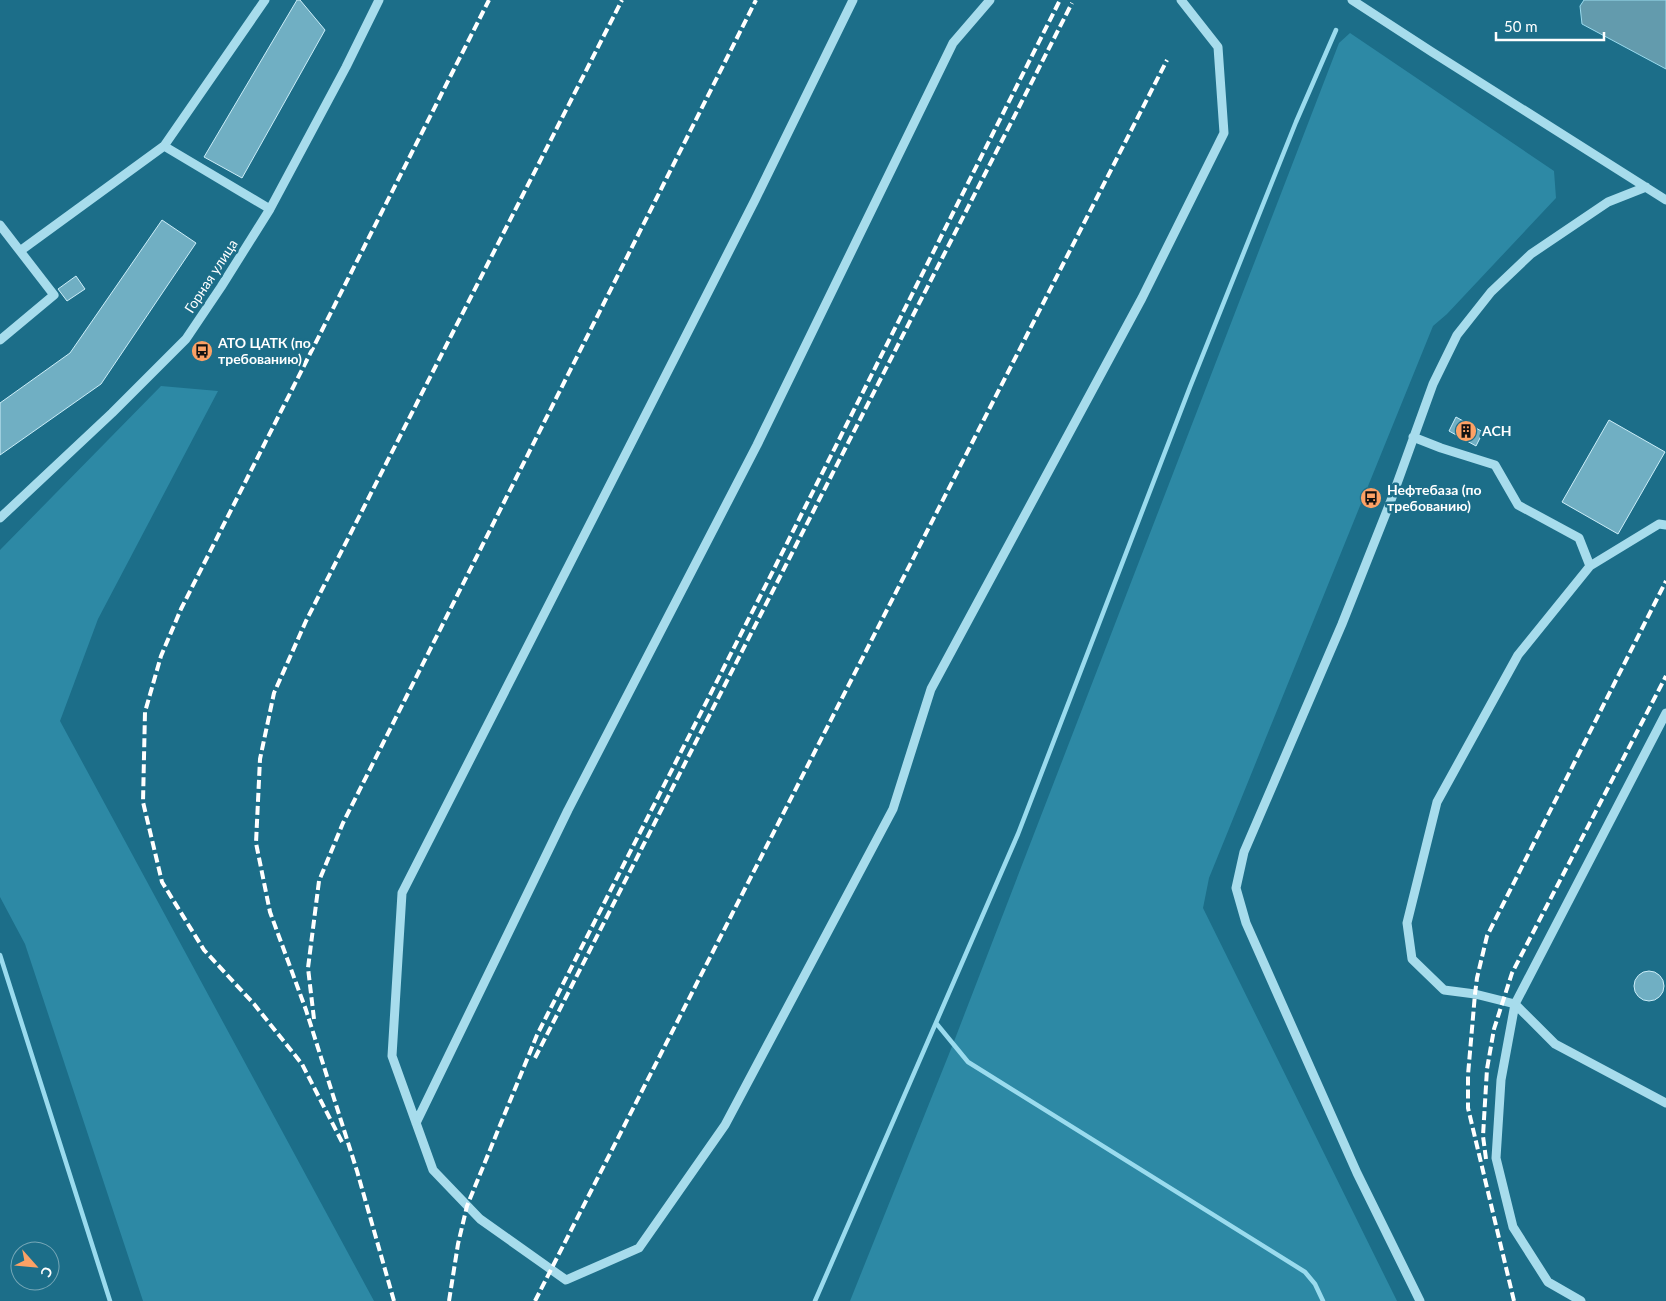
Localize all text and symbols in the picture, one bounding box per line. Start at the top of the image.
scale bar [1496,10,1604,42]
text: 50 m [1504,17,1538,35]
street label: Горная улица [180,236,241,316]
place label: АТО ЦАТК (по требованию) [217,334,311,367]
bus stop icon: АТО ЦАТК (по требованию) [190,339,214,363]
building icon: АСН [1454,419,1478,443]
place label: АСН [1481,422,1511,439]
place label: Нефтебаза (по требованию) [1387,481,1482,514]
bus stop icon: Нефтебаза (по требованию) [1359,486,1383,510]
north arrow [10,1241,60,1291]
text: С [37,1264,57,1281]

